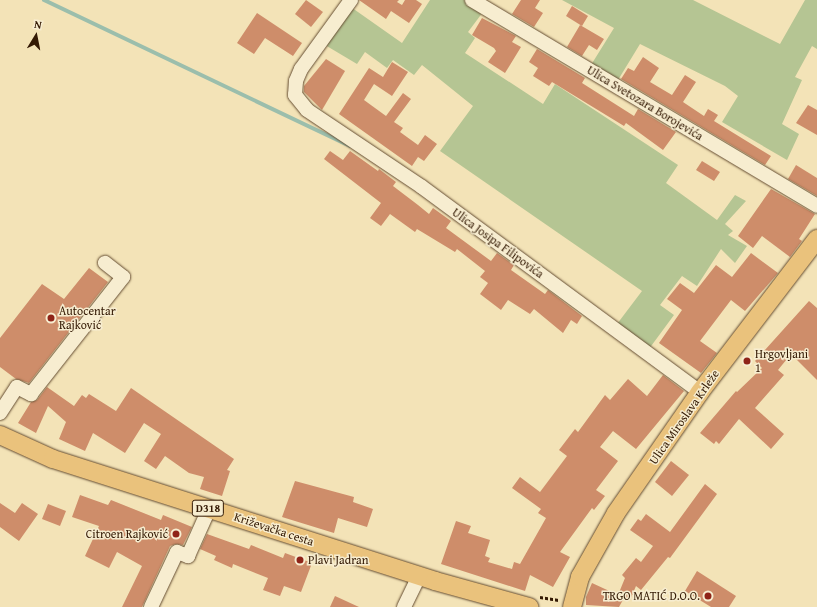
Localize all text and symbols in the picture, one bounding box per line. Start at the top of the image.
north arrow [16,16,56,56]
text: N [33,16,43,33]
street label: Ulica Svetozara Borojevića [584,63,706,143]
street label: Ulica Josipa Filipovića [449,205,547,281]
place label: Autocentar Rajković [59,304,116,332]
marker: Autocentar Rajković [46,313,56,323]
place label: Hrgovljani 1 [755,347,808,375]
marker: Hrgovljani 1 [742,356,752,366]
street label: Ulica Miroslava Krleže [646,367,722,467]
road number: D318 [191,499,225,517]
street label: Križevačka cesta [232,509,316,549]
place label: Citroen Rajković [86,527,168,541]
marker: Citroen Rajković [171,529,181,539]
place label: Plavi Jadran [308,553,368,567]
marker: Plavi Jadran [295,555,305,565]
place label: TRGO MATIĆ D.O.O. [603,589,700,603]
marker: TRGO MATIĆ D.O.O. [703,591,713,601]

